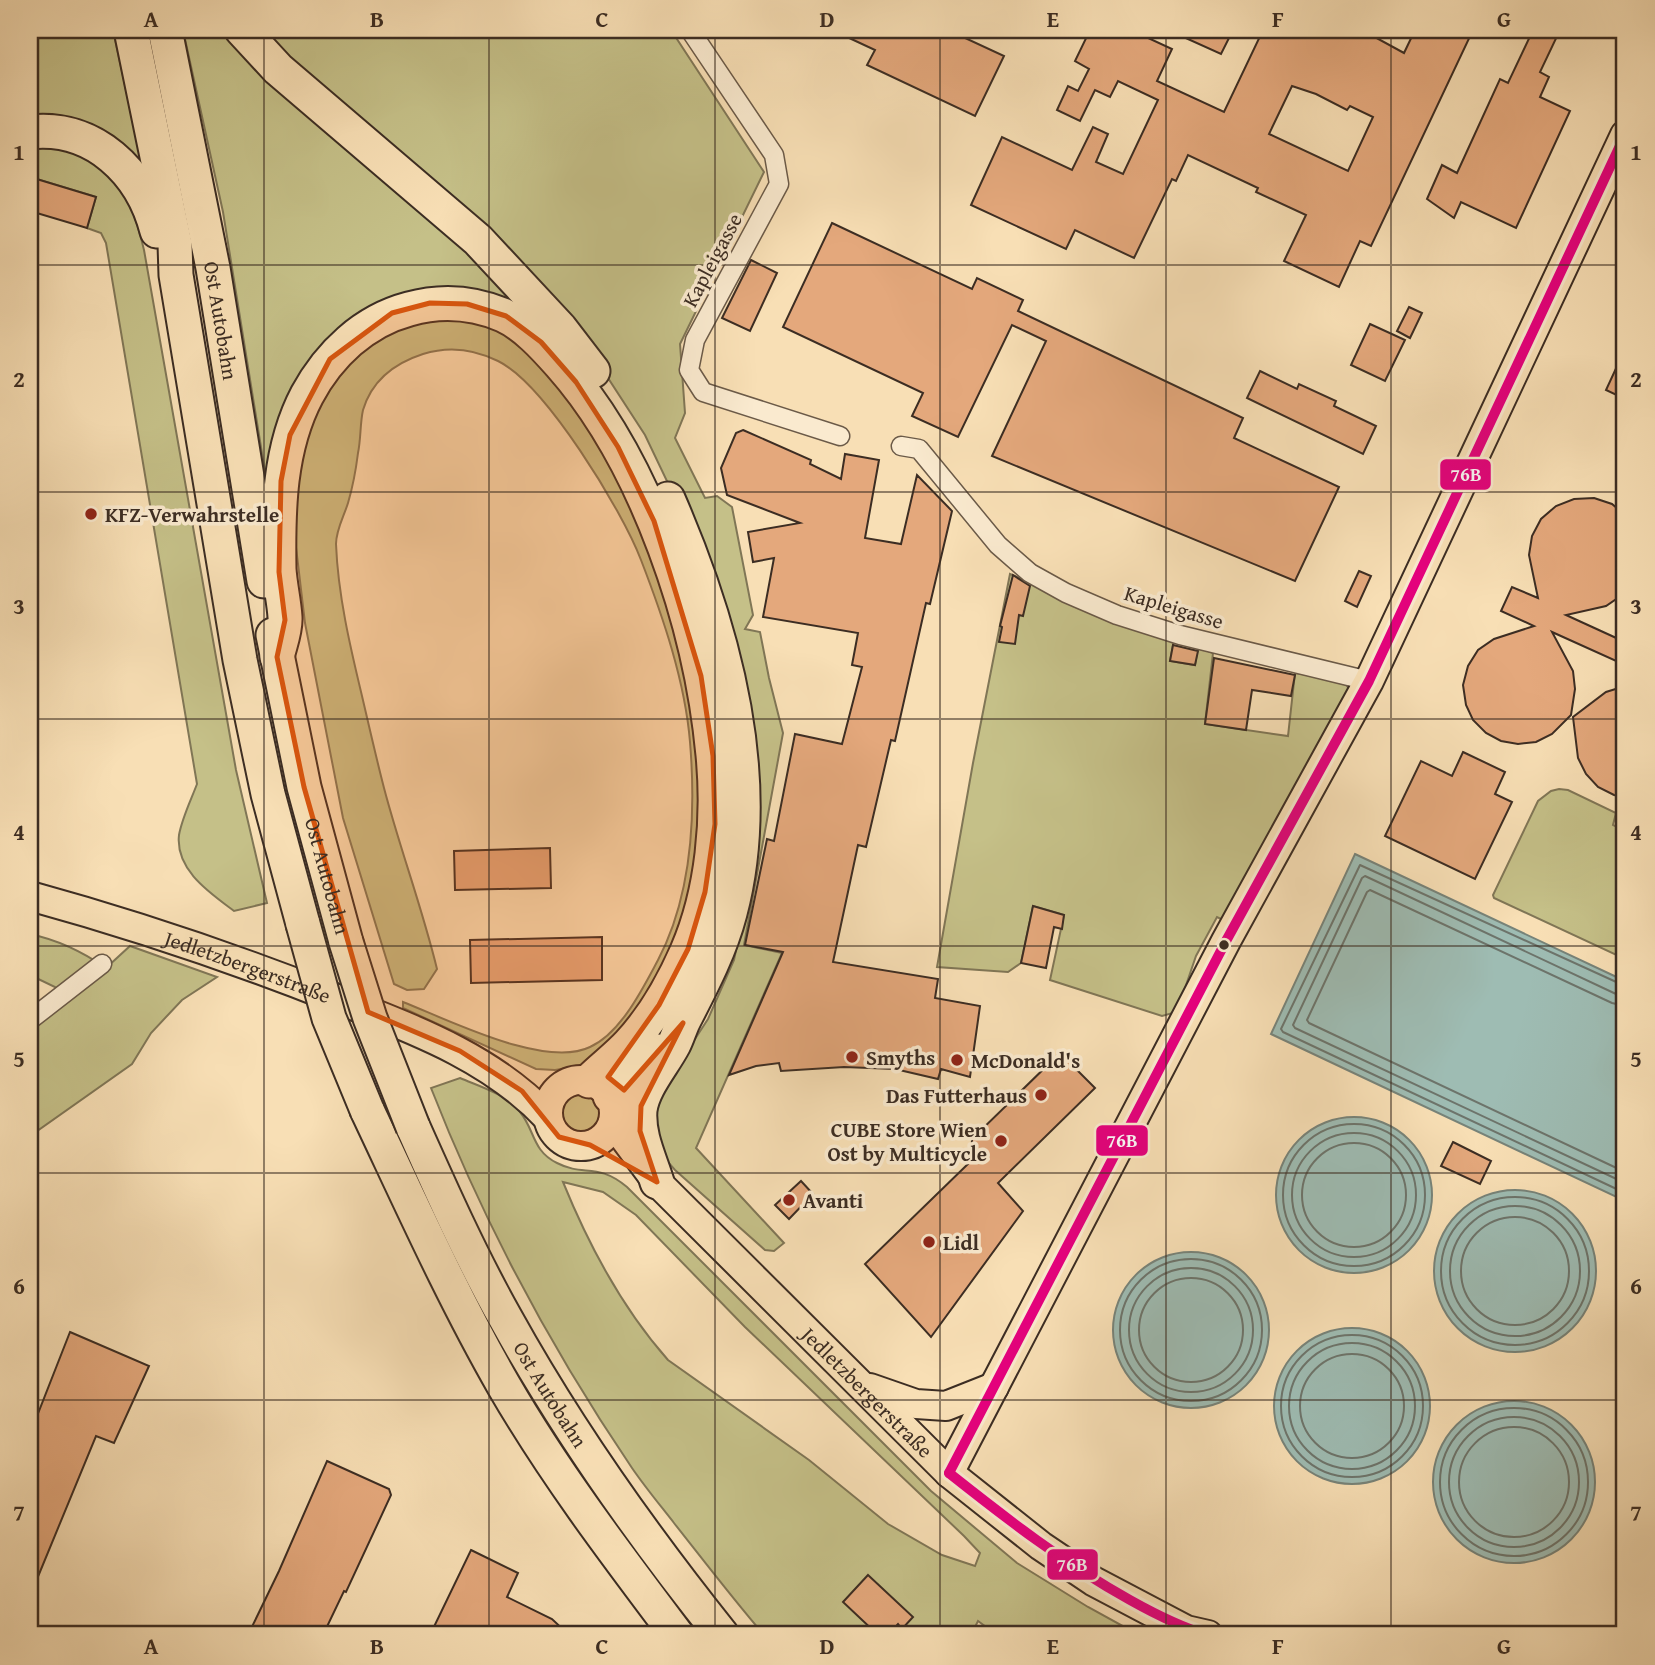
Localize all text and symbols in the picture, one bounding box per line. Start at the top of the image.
text: A [144,2,159,35]
text: B [370,2,384,35]
text: C [595,2,609,35]
text: D [820,2,835,35]
text: E [1047,2,1059,35]
text: F [1272,2,1284,35]
text: G [1497,2,1511,35]
text: 1 [13,135,25,168]
text: 1 [1630,135,1642,168]
street label: Kapleigasse [674,207,750,312]
street label: Ost Autobahn [196,258,247,382]
text: 2 [13,362,25,395]
text: 2 [1630,362,1642,395]
line badge: 76B [1439,458,1492,491]
text: 76B [1450,460,1482,488]
place label: KFZ-Verwahrstelle [105,499,279,530]
marker: KFZ-Verwahrstelle [83,506,99,522]
street label: Kapleigasse [1121,577,1228,637]
text: 3 [13,589,25,622]
text: 3 [1630,589,1642,622]
street label: Ost Autobahn [297,814,359,938]
text: 4 [13,815,25,848]
text: 4 [1630,815,1642,848]
street label: Jedletzbergerstraße [158,921,336,1011]
unlabelled marker [1217,938,1231,952]
text: 5 [13,1042,25,1075]
place label: Smyths [866,1042,935,1073]
text: 5 [1630,1042,1642,1075]
place label: McDonald's [971,1045,1080,1076]
marker: Smyths [844,1049,860,1065]
marker: McDonald's [949,1052,965,1068]
place label: Das Futterhaus [886,1080,1027,1111]
marker: Das Futterhaus [1033,1087,1049,1103]
place label: CUBE Store Wien Ost by Multicycle [828,1114,988,1169]
line badge: 76B [1095,1124,1149,1157]
text: 76B [1106,1126,1138,1154]
marker: CUBE Store Wien Ost by Multicycle [993,1133,1009,1149]
place label: Avanti [803,1185,864,1216]
marker: Avanti [781,1192,797,1208]
place label: Lidl [943,1227,979,1258]
marker: Lidl [921,1234,937,1250]
text: 6 [13,1269,25,1302]
text: 6 [1630,1269,1642,1302]
street label: Jedletzbergerstraße [793,1317,941,1465]
street label: Ost Autobahn [506,1335,596,1454]
text: 7 [13,1496,25,1529]
text: 7 [1630,1496,1642,1529]
line badge: 76B [1046,1548,1099,1581]
text: 76B [1056,1550,1088,1578]
text: A [144,1629,159,1662]
text: B [370,1629,384,1662]
text: C [595,1629,609,1662]
text: D [820,1629,835,1662]
text: E [1047,1629,1059,1662]
text: F [1272,1629,1284,1662]
text: G [1497,1629,1511,1662]

